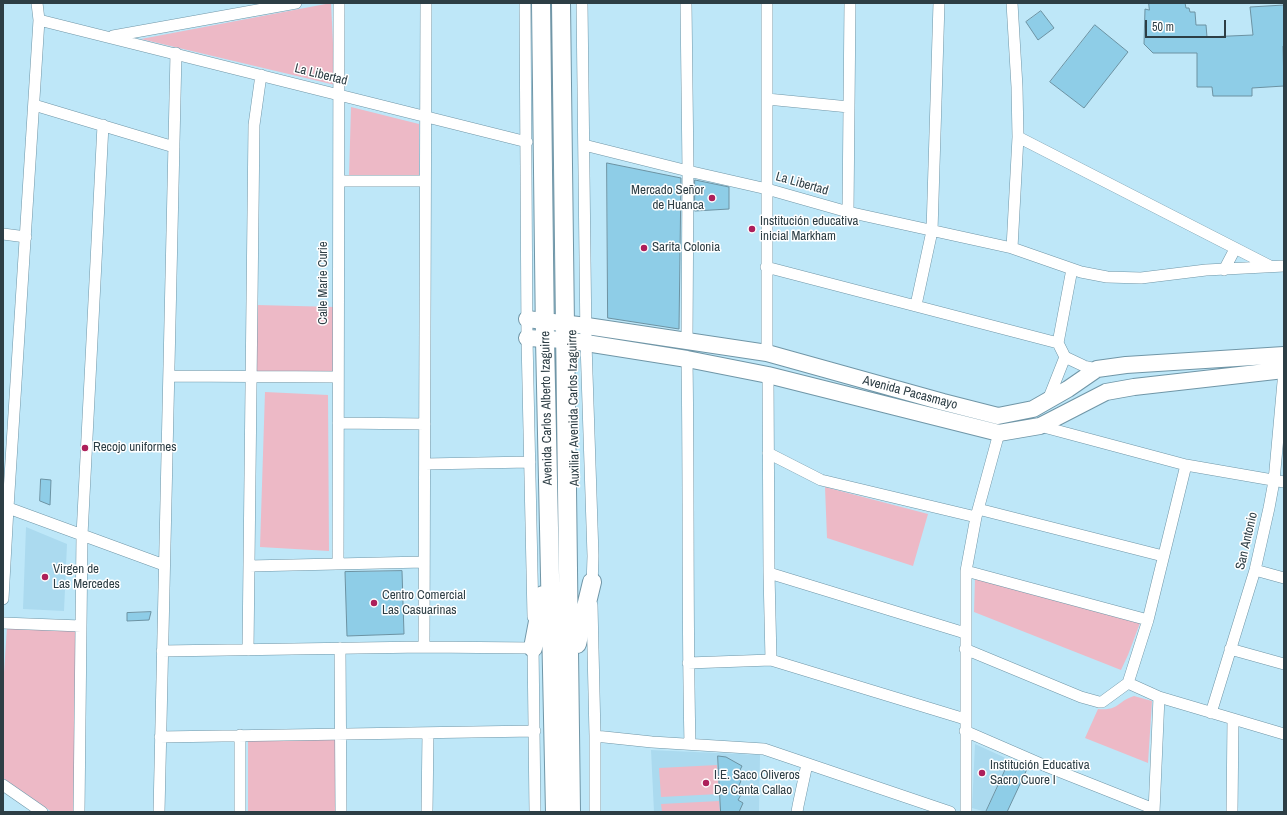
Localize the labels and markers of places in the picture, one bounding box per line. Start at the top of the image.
place label: Mercado Señor de Huanca [631,183,704,214]
marker: Mercado Señor de Huanca [707,193,717,203]
place label: Institución educativa inicial Markham [760,214,858,245]
marker: Institución educativa inicial Markham [747,224,757,234]
place label: Sarita Colonia [652,240,720,256]
marker: Sarita Colonia [639,243,649,253]
place label: Recojo uniformes [93,440,177,456]
marker: Recojo uniformes [80,443,90,453]
place label: Virgen de Las Mercedes [53,562,120,593]
marker: Virgen de Las Mercedes [40,572,50,582]
place label: Centro Comercial Las Casuarinas [382,588,466,619]
marker: Centro Comercial Las Casuarinas [369,598,379,608]
place label: Institución Educativa Sacro Cuore I [990,758,1090,789]
place label: I.E. Saco Oliveros De Canta Callao [714,768,800,799]
marker: Institución Educativa Sacro Cuore I [977,768,987,778]
marker: I.E. Saco Oliveros De Canta Callao [701,778,711,788]

